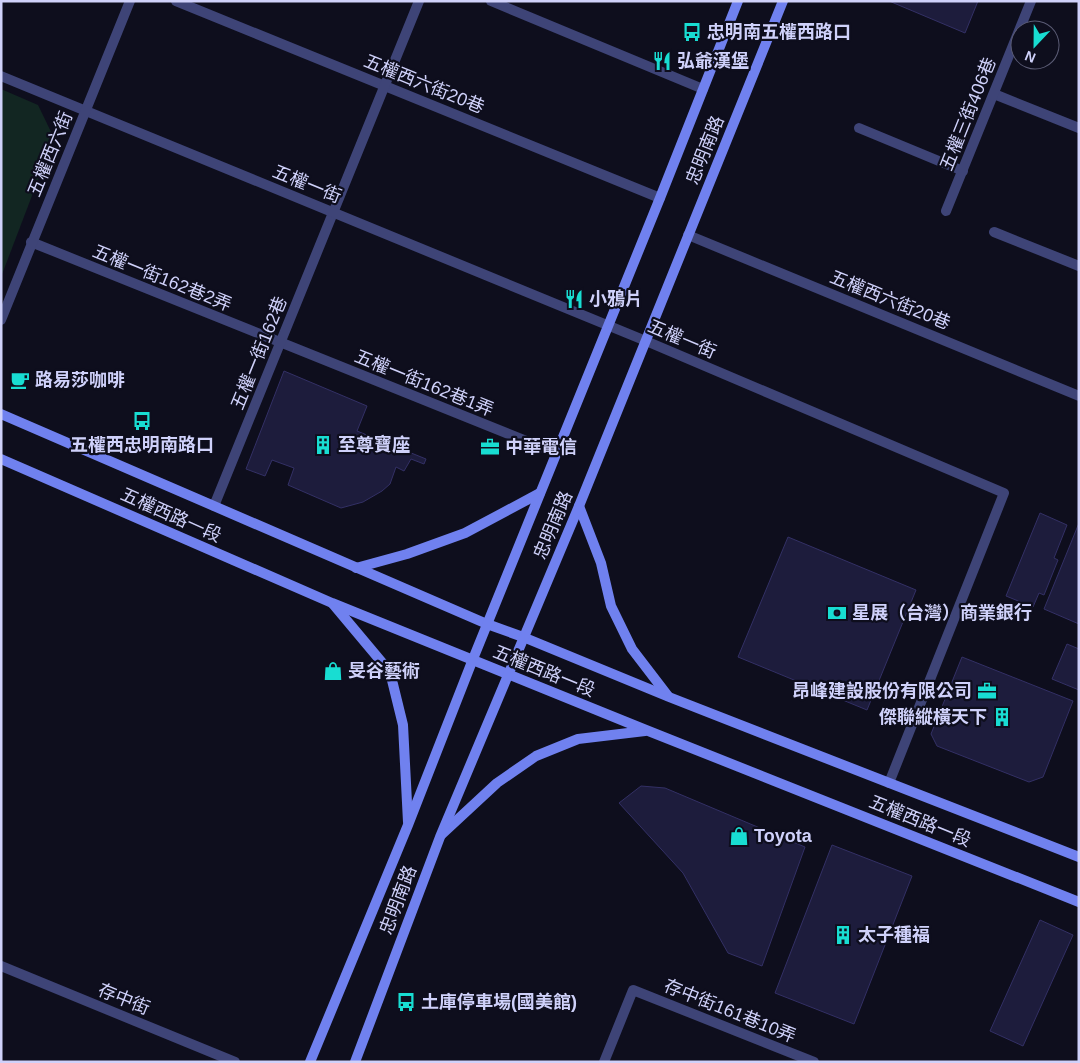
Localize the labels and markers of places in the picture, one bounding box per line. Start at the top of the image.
bus stop icon: 忠明南五權西路口 [681,21,703,43]
place label: 忠明南五權西路口 [707,22,851,42]
restaurant icon: 弘爺漢堡 [651,50,673,72]
place label: 弘爺漢堡 [677,51,749,71]
restaurant icon: 小鴉片 [563,288,585,310]
place label: 小鴉片 [589,289,643,309]
cafe icon: 路易莎咖啡 [9,369,31,391]
place label: 路易莎咖啡 [35,370,125,390]
bus stop icon: 五權西忠明南路口 [131,410,153,432]
building icon: 至尊寶座 [312,434,334,456]
place label: 至尊寶座 [338,434,410,455]
place label: 五權西忠明南路口 [70,435,214,455]
office icon: 中華電信 [479,436,501,458]
place label: 中華電信 [505,437,577,457]
bank icon: 星展（台灣）商業銀行 [826,602,848,624]
place label: 星展（台灣）商業銀行 [852,602,1032,623]
shop icon: 旻谷藝術 [322,660,344,682]
place label: 旻谷藝術 [348,661,420,681]
office icon: 昂峰建設股份有限公司 [976,680,998,702]
place label: 昂峰建設股份有限公司 [792,681,972,701]
building icon: 傑聯縱橫天下 [991,706,1013,728]
place label: 傑聯縱橫天下 [879,707,987,727]
shop icon: Toyota [728,825,750,847]
place label: Toyota [754,826,813,846]
building icon: 太子種福 [832,924,854,946]
place label: 太子種福 [858,925,930,945]
bus stop icon: 土庫停車場(國美館) [395,991,417,1013]
place label: 土庫停車場(國美館) [421,992,577,1012]

